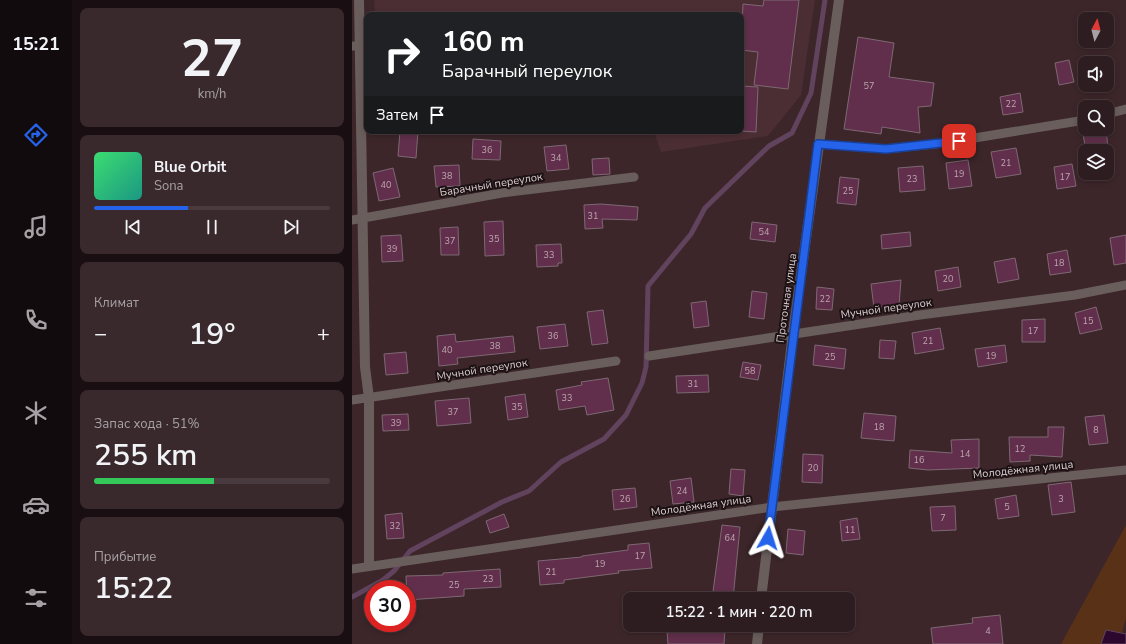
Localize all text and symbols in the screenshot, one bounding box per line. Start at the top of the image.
north arrow [1078,12,1114,48]
map controls [1078,12,1114,180]
text: 27 [181,23,243,94]
text: 160 m [442,23,525,61]
icon: right [376,28,428,80]
text: 15:21 [12,32,60,56]
button: sound [1078,56,1114,92]
text: Барачный переулок [442,59,612,83]
house number: 57 [864,80,874,92]
text: km/h [198,85,226,103]
house number: 22 [1006,98,1016,110]
button: search [1078,100,1114,136]
icon: arrive [426,104,448,126]
text: Затем [376,105,418,125]
icon: directions [22,121,50,149]
pin [942,124,976,158]
icon: arrive [948,130,970,152]
house number: 36 [482,144,492,156]
button: layers [1078,144,1114,180]
house number: 34 [551,152,562,164]
text: Blue Orbit [154,157,226,177]
house number: 21 [1001,157,1011,169]
house number: 19 [954,168,964,180]
street label: Барачный переулок [439,169,544,200]
house number: 38 [442,170,452,182]
house number: 17 [1060,171,1070,183]
house number: 23 [907,173,917,185]
text: Sona [154,177,184,195]
house number: 40 [381,179,391,191]
house number: 25 [843,185,853,197]
house number: 31 [588,210,598,222]
icon: music [22,213,50,241]
icon: previous [122,216,144,238]
icon: pause [201,216,223,238]
icon: next [280,216,302,238]
house number: 54 [759,226,770,238]
house number: 35 [489,233,499,245]
house number: 37 [445,235,455,247]
house number: 39 [387,243,397,255]
house number: 33 [544,249,554,261]
street label: Проточная улица [773,252,800,344]
house number: 18 [1054,257,1064,269]
house number: 20 [943,273,953,285]
house number: 22 [820,293,830,305]
text: Климат [94,294,139,312]
street label: Мучной переулок [840,295,933,322]
icon: phone [22,306,50,334]
text: 19° [188,314,236,355]
house number: 15 [1083,315,1093,327]
text: − [94,319,107,349]
text: + [317,319,330,349]
house number: 17 [1028,325,1038,337]
house number: 36 [548,330,558,342]
house number: 21 [923,335,933,347]
house number: 38 [490,340,500,352]
house number: 40 [442,344,452,356]
house number: 19 [986,350,996,362]
house number: 25 [825,351,835,363]
street label: Мучной переулок [436,355,529,384]
house number: 58 [745,365,755,377]
house number: 31 [688,378,698,390]
house number: 33 [562,392,572,404]
icon: climate [22,399,50,427]
house number: 35 [512,401,522,413]
house number: 37 [448,406,458,418]
text: Запас хода · 51% [94,415,200,433]
house number: 39 [391,417,401,429]
house number: 18 [874,421,884,433]
house number: 8 [1093,424,1099,436]
text: 255 km [94,435,197,476]
house number: 12 [1015,443,1025,455]
house number: 14 [960,448,971,460]
house number: 16 [914,454,924,466]
street label: Молодёжная улица [972,457,1074,482]
house number: 20 [808,462,818,474]
house number: 24 [677,485,688,497]
icon: car [22,491,50,519]
street label: Молодёжная улица [650,491,752,520]
house number: 26 [620,493,630,505]
house number: 3 [1058,493,1064,505]
house number: 5 [1004,501,1010,513]
house number: 7 [940,512,946,524]
position arrow [747,517,789,559]
house number: 32 [390,520,400,532]
house number: 11 [845,524,855,536]
house number: 64 [725,532,736,544]
text: Прибытие [94,548,156,566]
house number: 17 [635,550,645,562]
house number: 19 [595,558,605,570]
house number: 21 [546,566,556,578]
text: 15:22 [94,568,173,609]
house number: 23 [483,573,493,585]
house number: 25 [449,579,459,591]
speed limit sign: 30 [364,580,416,632]
icon: filters [22,584,50,612]
text: 15:22 · 1 мин · 220 m [665,602,813,622]
house number: 4 [985,625,991,637]

